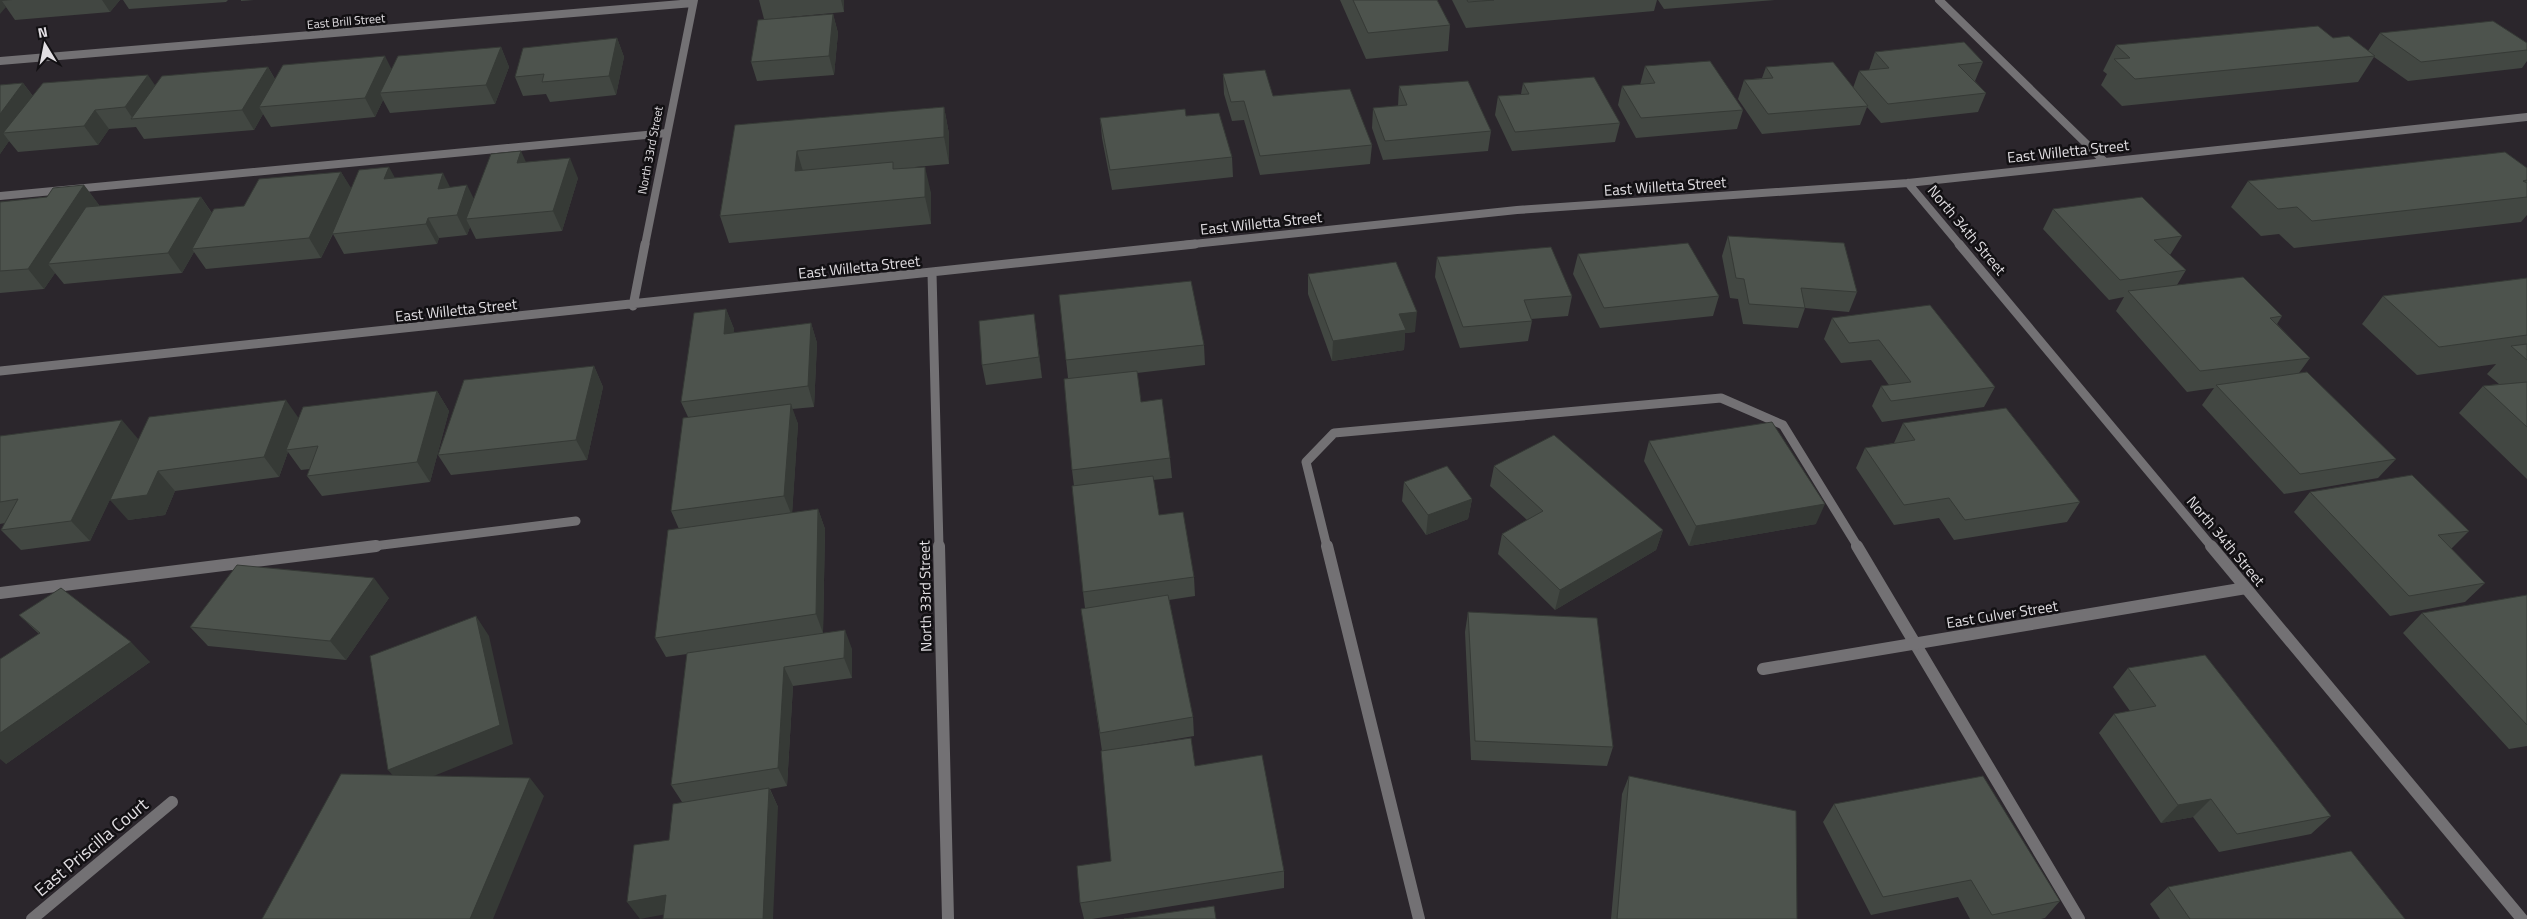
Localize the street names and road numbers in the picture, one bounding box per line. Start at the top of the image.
street label: East Brill Street [306,8,387,34]
street label: North 33rd Street [632,104,668,196]
street label: East Willetta Street [2006,133,2131,169]
street label: East Willetta Street [1603,170,1728,202]
street label: North 34th Street [1922,180,2012,281]
street label: East Willetta Street [1199,205,1324,241]
street label: East Willetta Street [797,249,922,285]
street label: East Willetta Street [394,292,519,328]
street label: North 34th Street [2181,491,2271,592]
street label: North 33rd Street [913,539,937,652]
street label: East Culver Street [1945,594,2060,634]
street label: East Priscilla Court [28,791,154,903]

